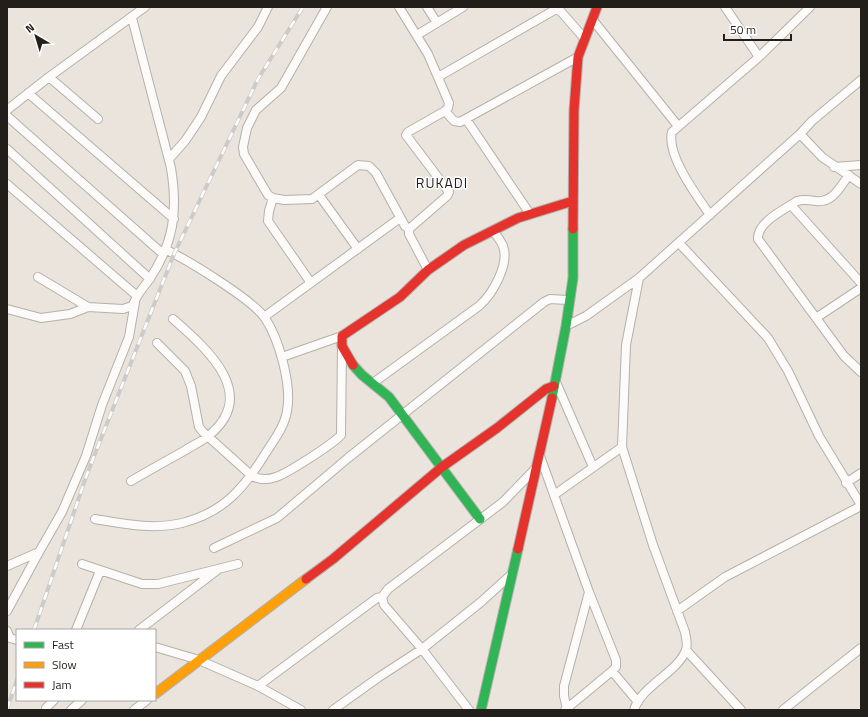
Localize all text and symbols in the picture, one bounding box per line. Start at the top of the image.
north arrow [16,16,56,56]
scale bar [724,16,791,42]
text: N [22,19,38,37]
text: 50 m [730,20,756,39]
district label: RUKADI [416,172,468,193]
legend [16,629,156,701]
text: Fast [52,635,75,654]
text: Slow [52,655,77,674]
text: Jam [52,675,72,694]

